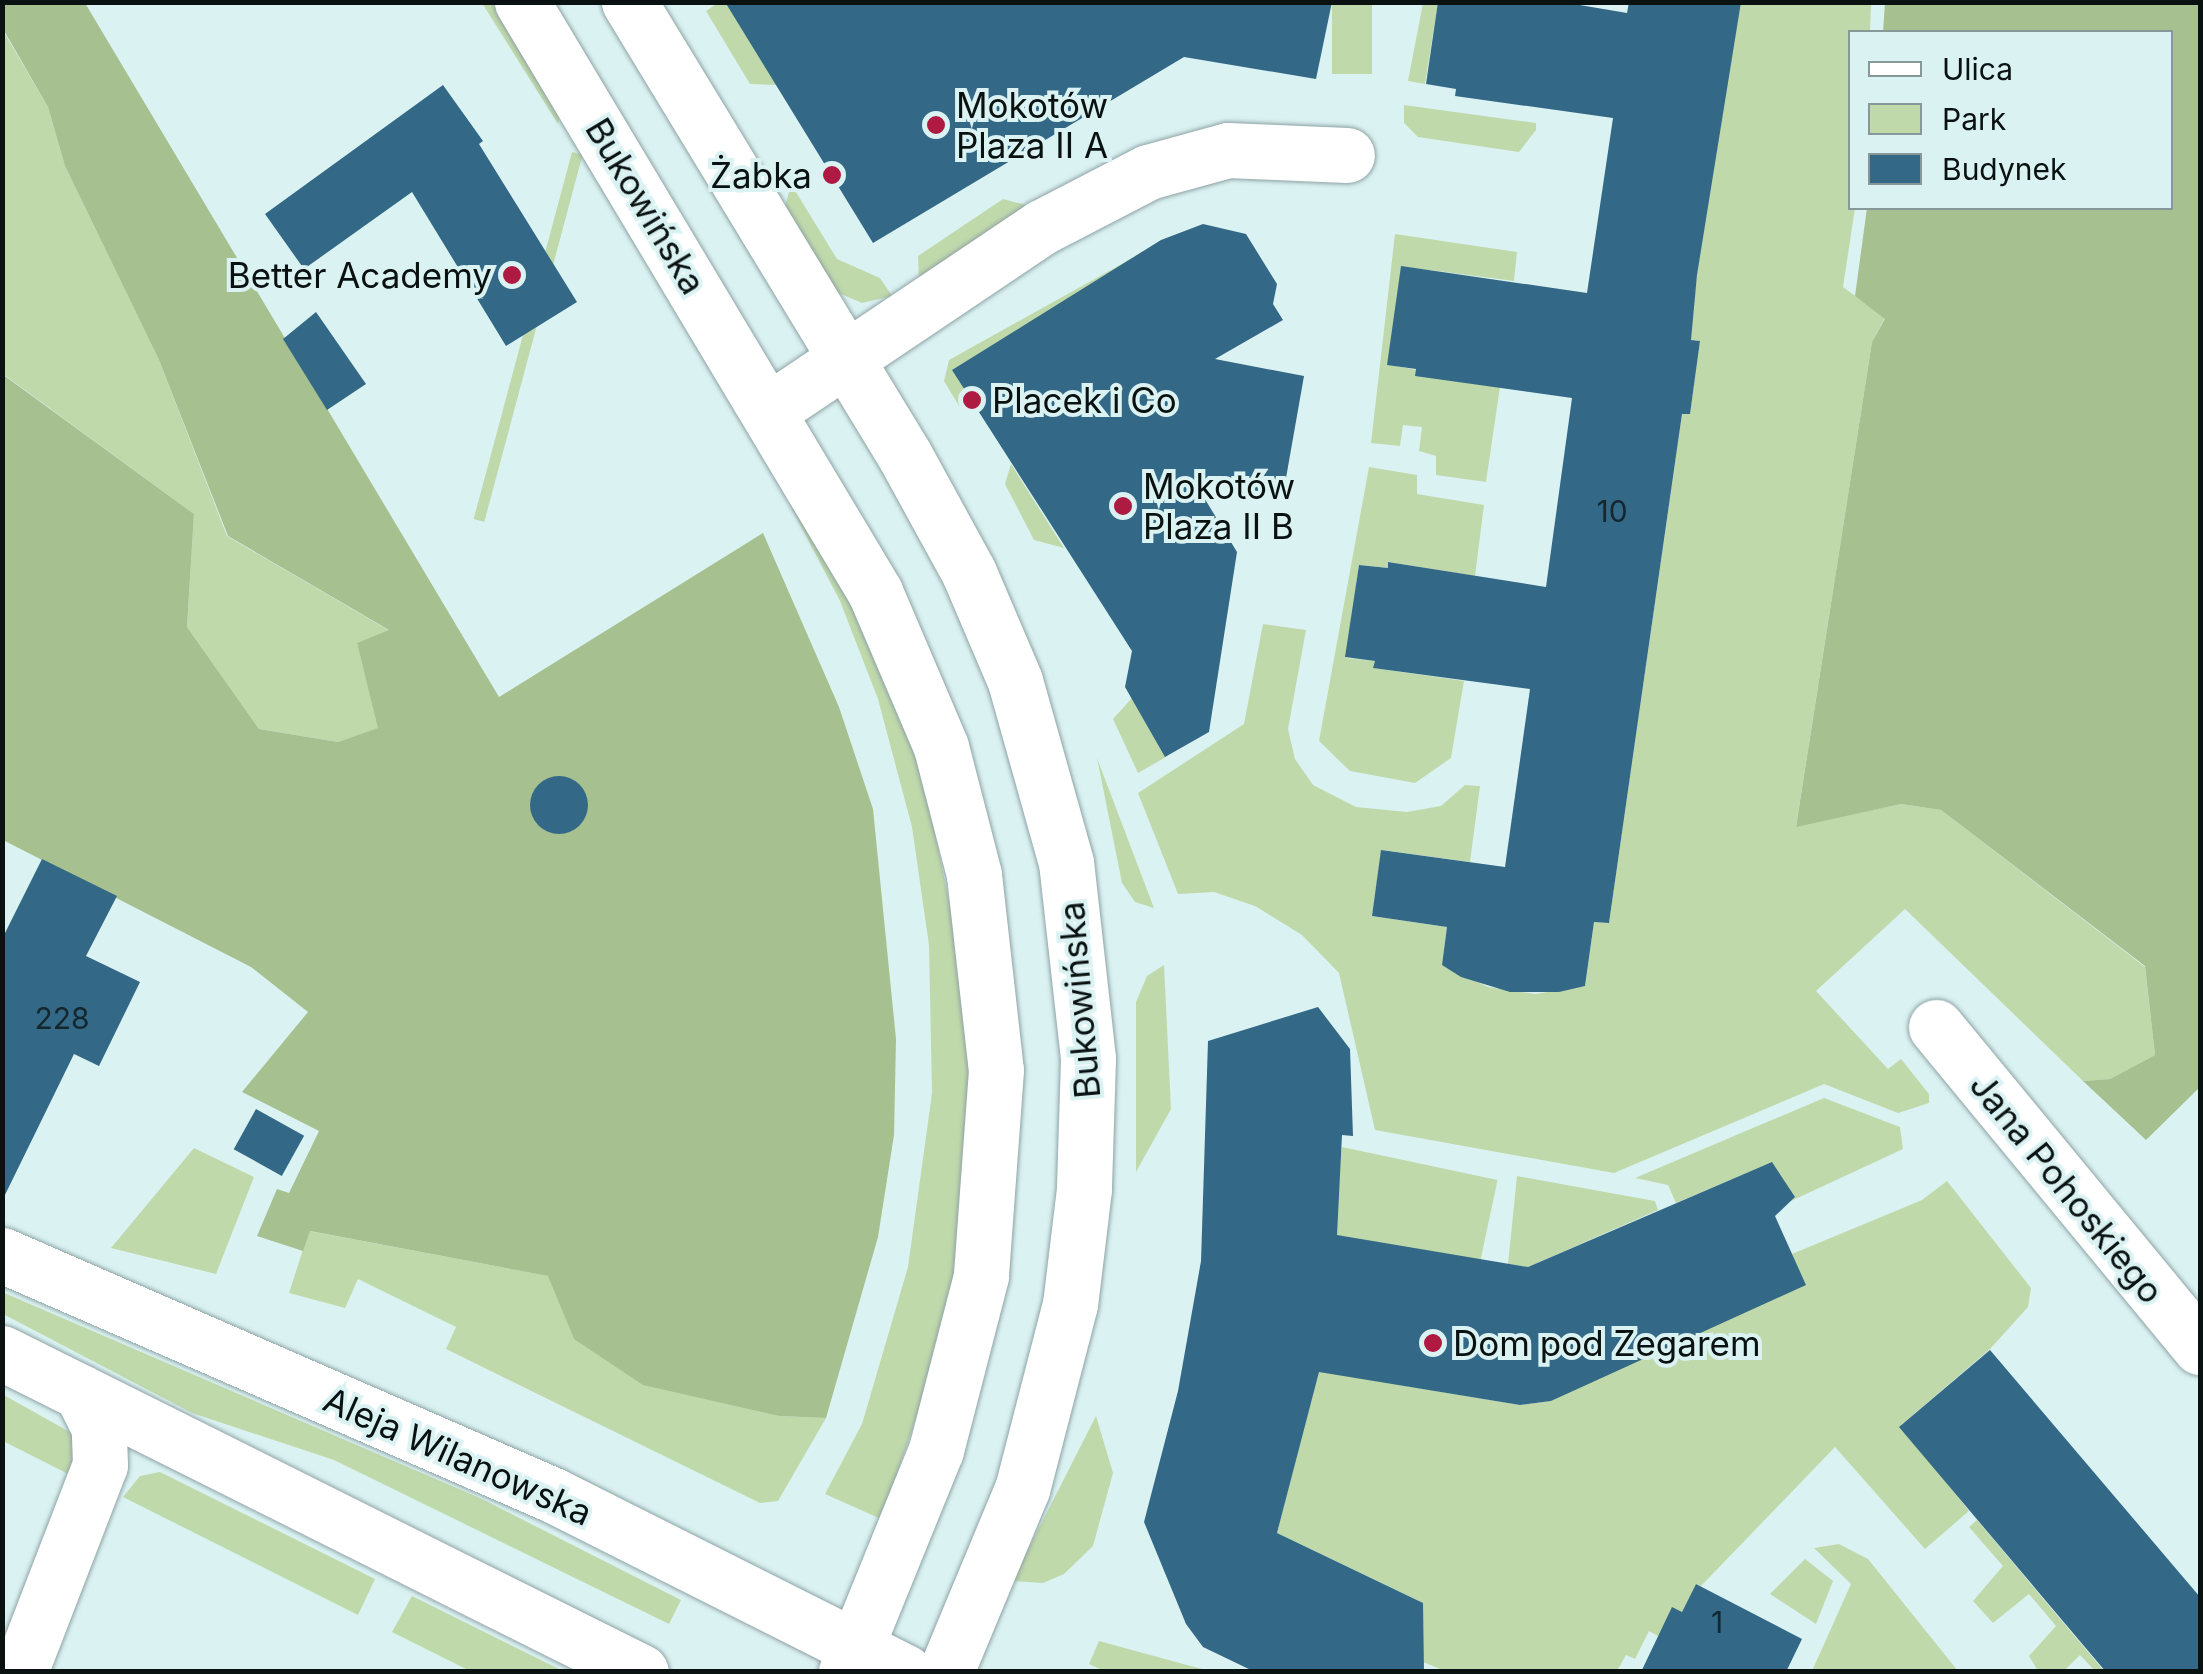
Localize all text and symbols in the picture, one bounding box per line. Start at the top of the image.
legend [1848,30,2173,210]
text: Ulica [1942,51,2013,87]
place label: Mokotów Plaza II A [956,84,1108,166]
text: Park [1942,101,2006,137]
street label: Bukowińska [577,111,715,301]
marker: Mokotów Plaza II A [925,114,947,136]
text: Budynek [1942,151,2066,187]
place label: Żabka [710,154,812,196]
marker: Żabka [821,164,843,186]
place label: Better Academy [228,254,492,296]
marker: Better Academy [501,264,523,286]
place label: Placek i Co [992,379,1177,421]
marker: Placek i Co [961,389,983,411]
place label: Mokotów Plaza II B [1143,465,1295,547]
house number: 10 [1596,493,1628,529]
marker: Mokotów Plaza II B [1112,495,1134,517]
street label: Bukowińska [1049,900,1109,1100]
house number: 228 [34,1000,90,1036]
street label: Jana Pohoskiego [1961,1065,2173,1311]
place label: Dom pod Zegarem [1453,1322,1761,1364]
marker: Dom pod Zegarem [1422,1332,1444,1354]
street label: Aleja Wilanowska [317,1378,599,1534]
house number: 1 [1711,1604,1723,1640]

